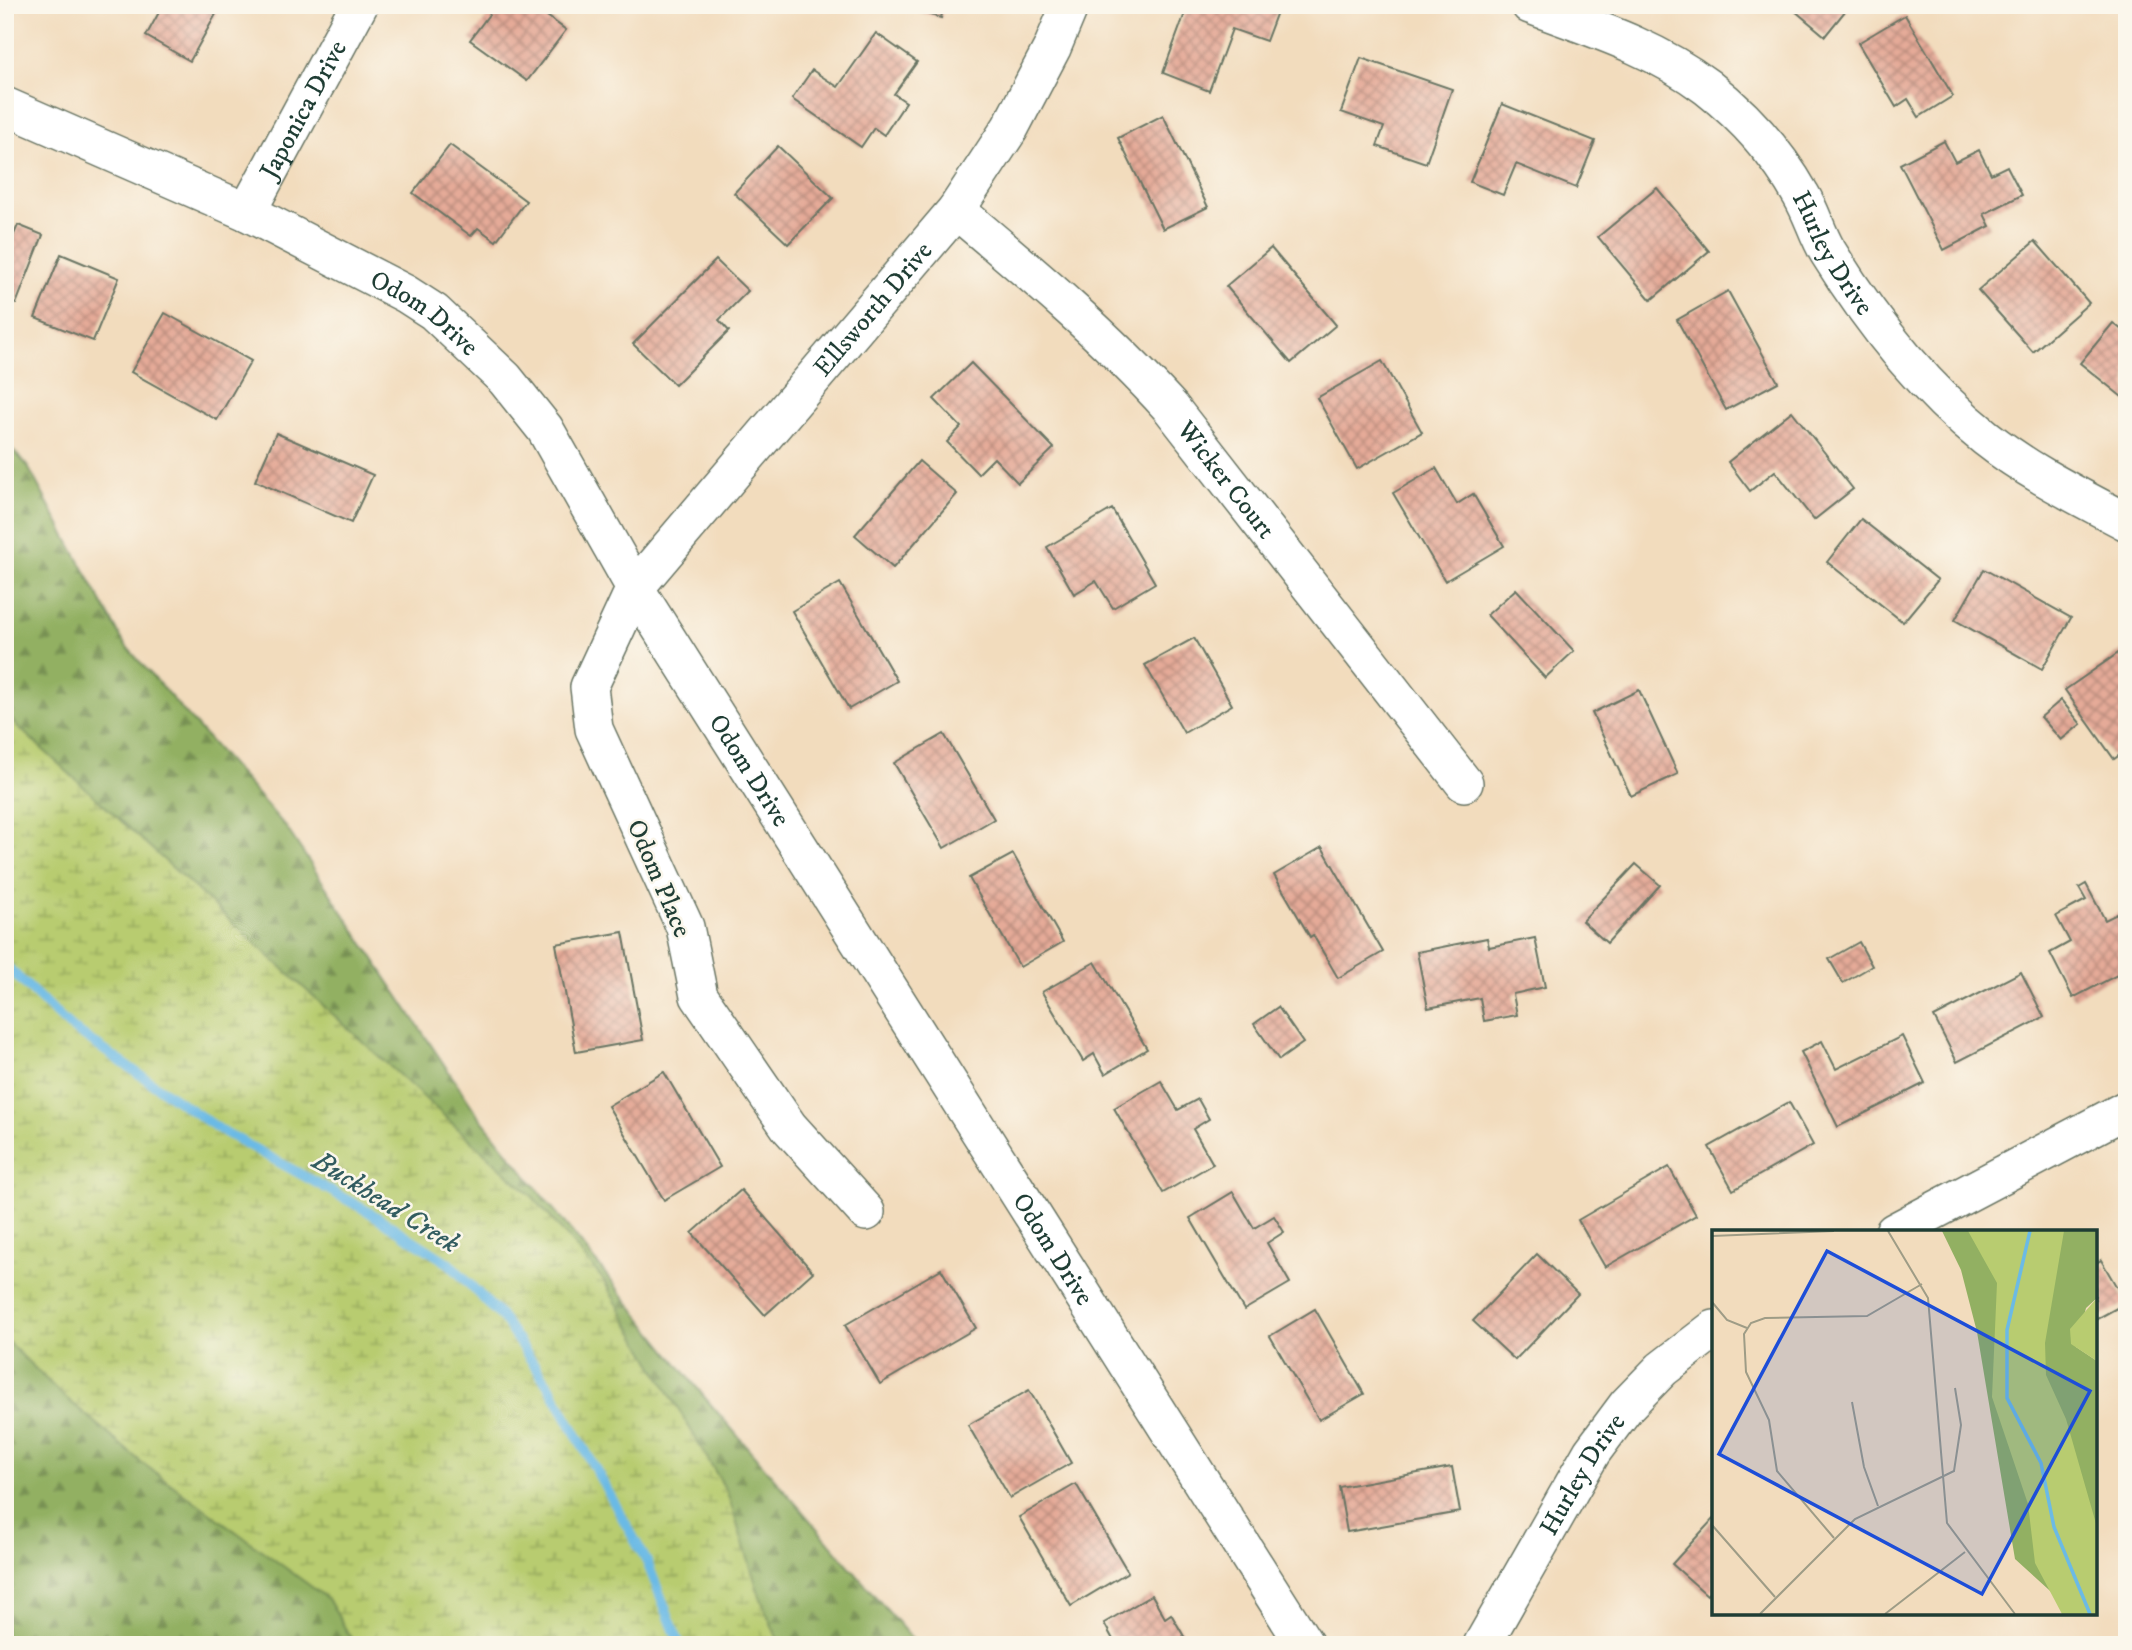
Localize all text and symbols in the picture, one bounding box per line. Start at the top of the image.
street label: Japonica Drive [252,35,355,187]
street label: Hurley Drive [1784,185,1880,322]
street label: Ellsworth Drive [807,235,940,384]
street label: Odom Drive [364,263,485,364]
street label: Wicker Court [1169,414,1282,546]
street label: Odom Drive [701,708,797,833]
street label: Odom Place [619,815,698,943]
water label: Buckhead Creek [305,1143,466,1261]
street label: Odom Drive [1005,1187,1100,1312]
inset map [1712,1230,2097,1615]
street label: Hurley Drive [1533,1407,1633,1542]

